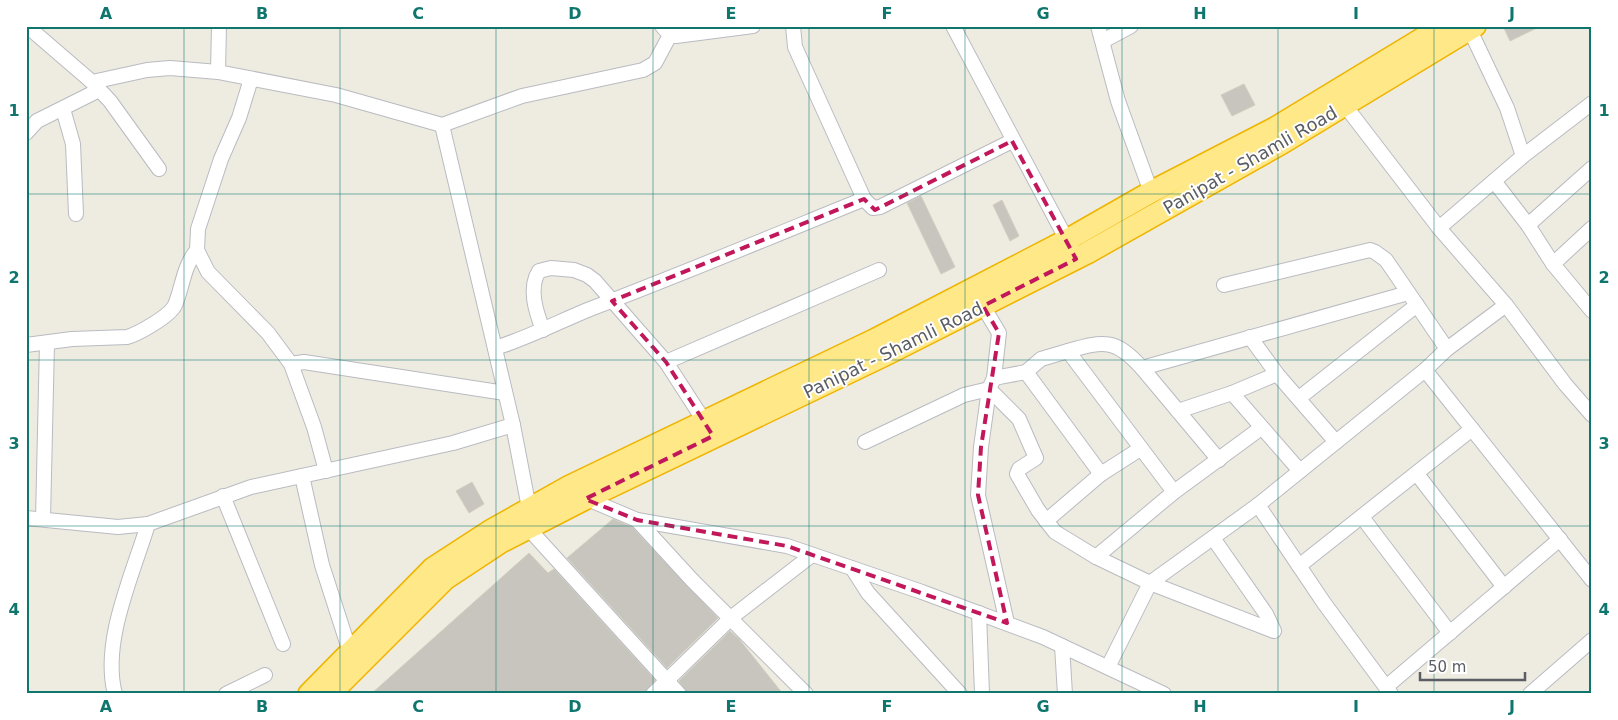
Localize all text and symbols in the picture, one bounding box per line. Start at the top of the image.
text: A [100,4,113,23]
text: B [256,4,268,23]
text: C [412,4,424,23]
text: D [568,4,582,23]
text: E [726,4,736,23]
text: F [882,4,892,23]
text: G [1036,4,1050,23]
text: H [1193,4,1207,23]
text: I [1353,4,1359,23]
text: J [1508,4,1515,23]
text: 1 [8,101,20,120]
text: 1 [1598,101,1610,120]
street label: Panipat - Shamli Road [1159,102,1341,218]
text: 2 [8,268,20,287]
text: 2 [1598,268,1610,287]
street label: Panipat - Shamli Road [800,297,986,403]
text: 3 [8,434,20,453]
text: 3 [1598,434,1610,453]
text: 4 [8,600,20,619]
text: 4 [1598,600,1610,619]
scale bar [1420,650,1526,682]
text: 50 m [1428,658,1466,676]
text: A [100,697,113,716]
text: B [256,697,268,716]
text: C [412,697,424,716]
text: D [568,697,582,716]
text: E [726,697,736,716]
text: F [882,697,892,716]
text: G [1036,697,1050,716]
text: H [1193,697,1207,716]
text: I [1353,697,1359,716]
text: J [1508,697,1515,716]

